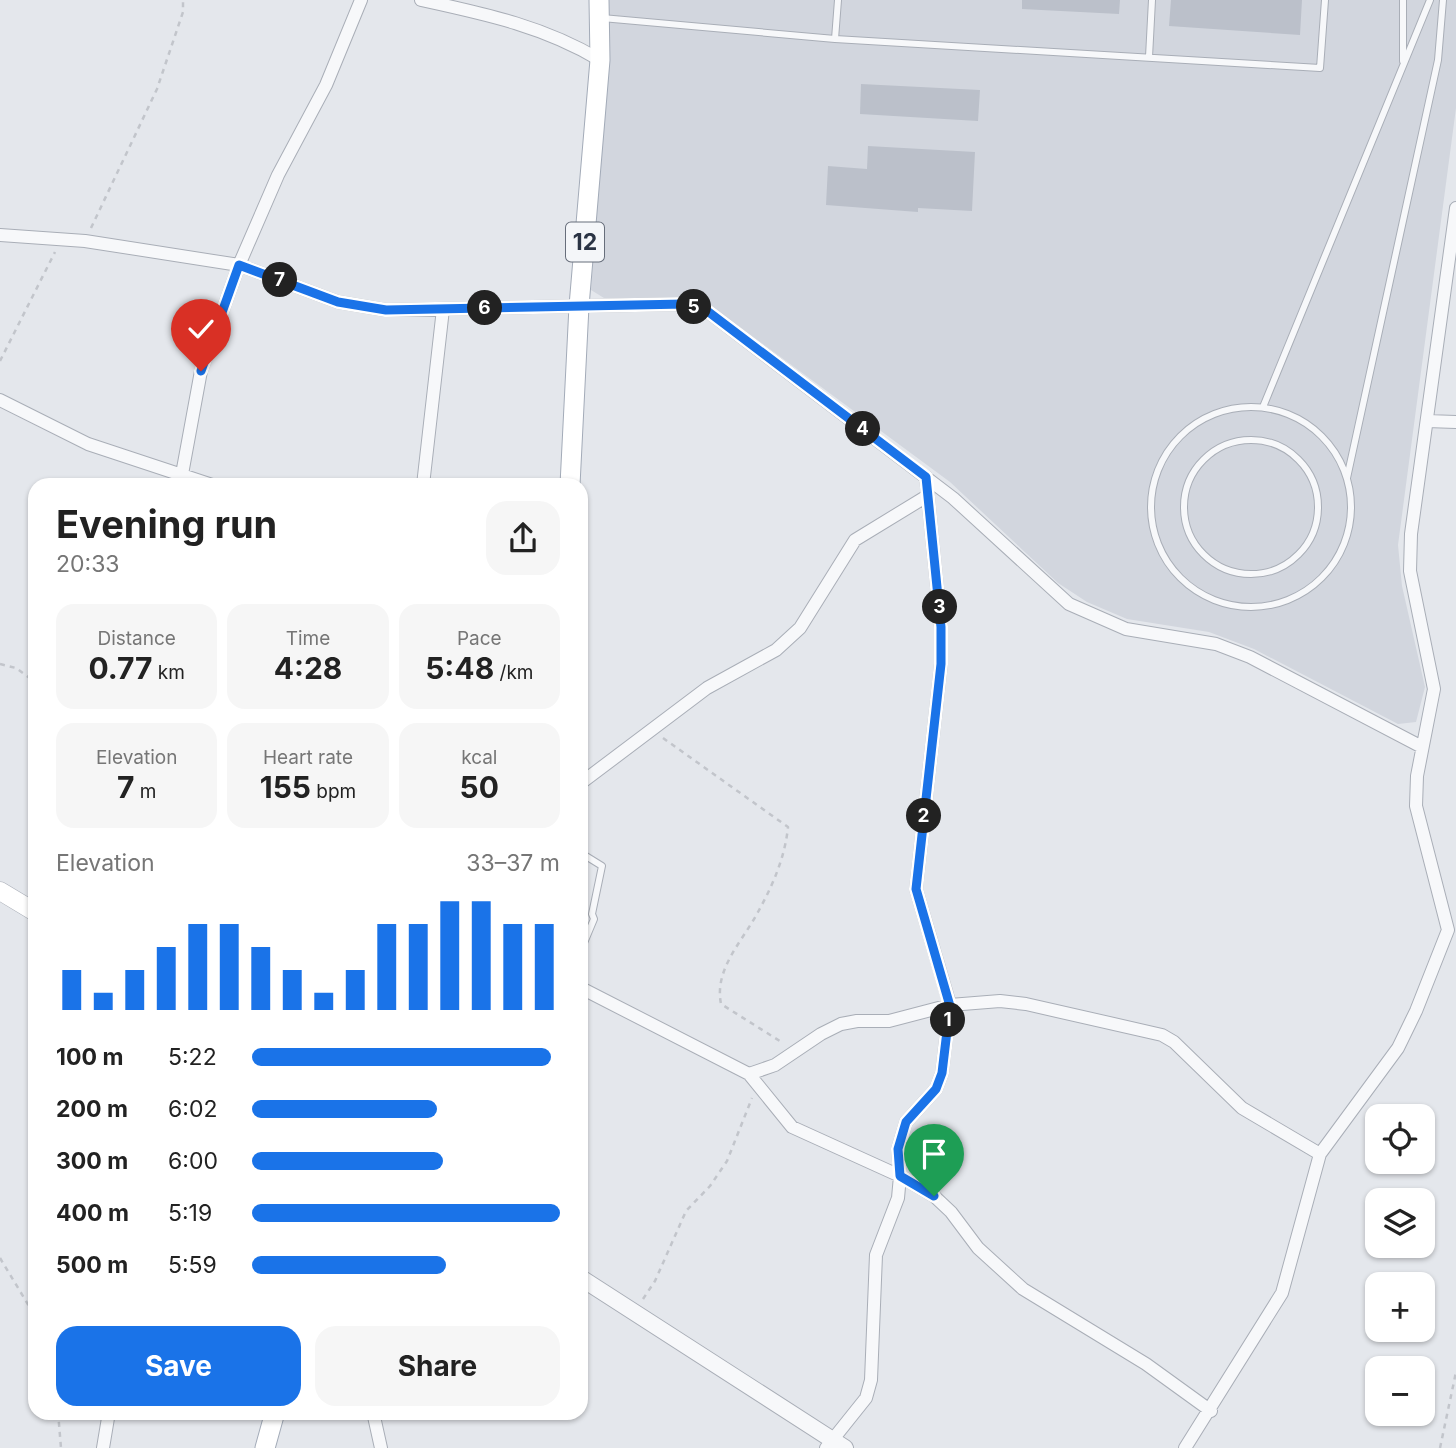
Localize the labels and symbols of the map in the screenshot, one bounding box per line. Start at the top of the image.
road number: 12 [566,222,604,262]
pin: 7 [262,262,298,298]
pin: 6 [468,290,503,326]
pin: 5 [676,290,712,324]
pin [171,299,231,371]
pin: 4 [846,412,880,446]
pin: 3 [922,590,958,624]
pin: 2 [906,798,942,834]
pin: 1 [930,1002,965,1038]
pin [904,1124,964,1196]

